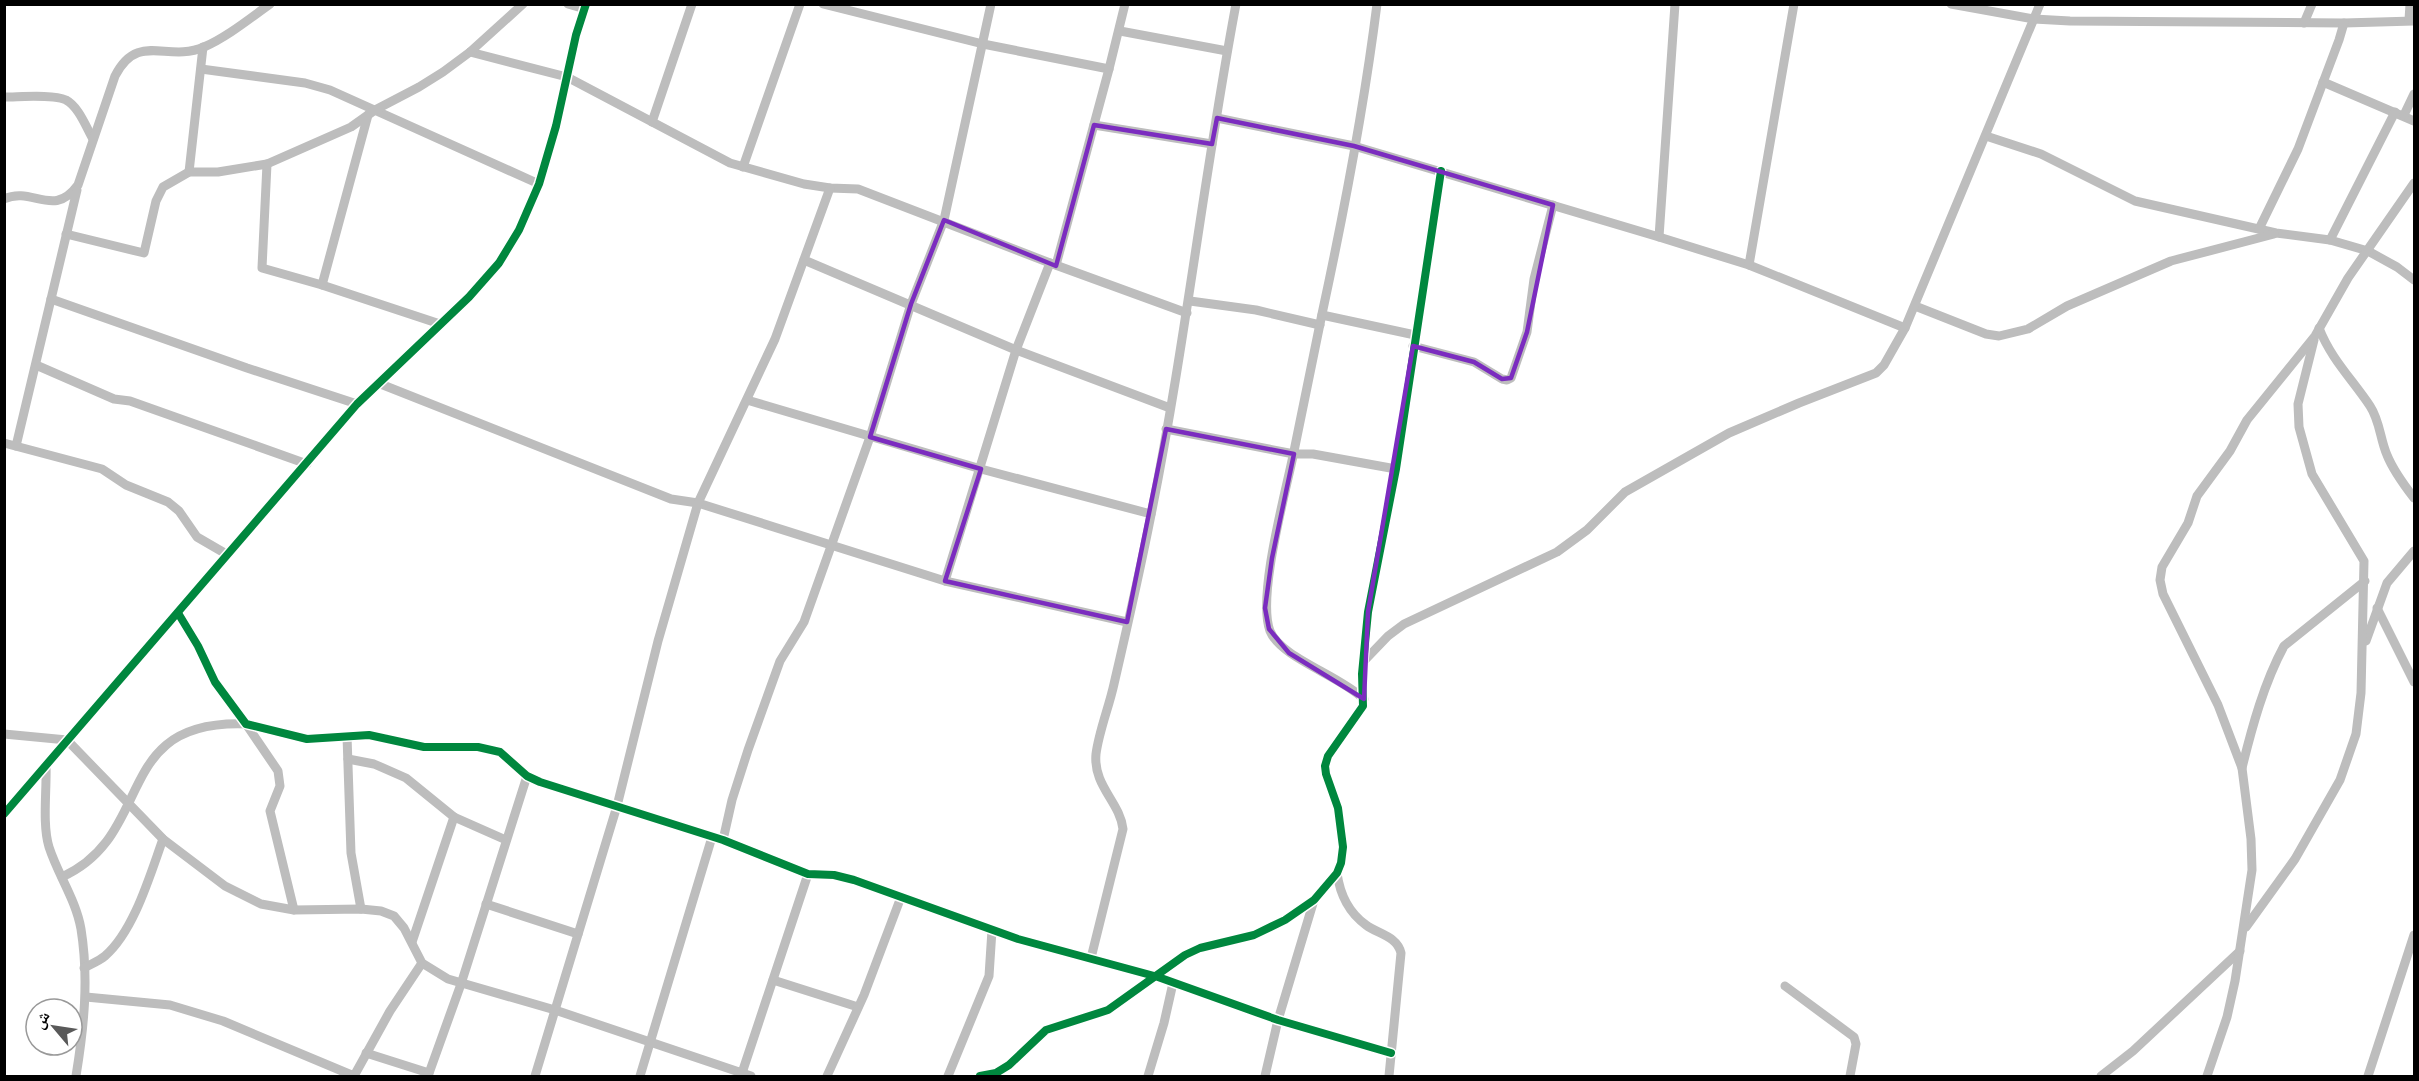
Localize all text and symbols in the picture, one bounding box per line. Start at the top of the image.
north arrow [24,997,84,1057]
text: ش [30,1008,55,1032]

